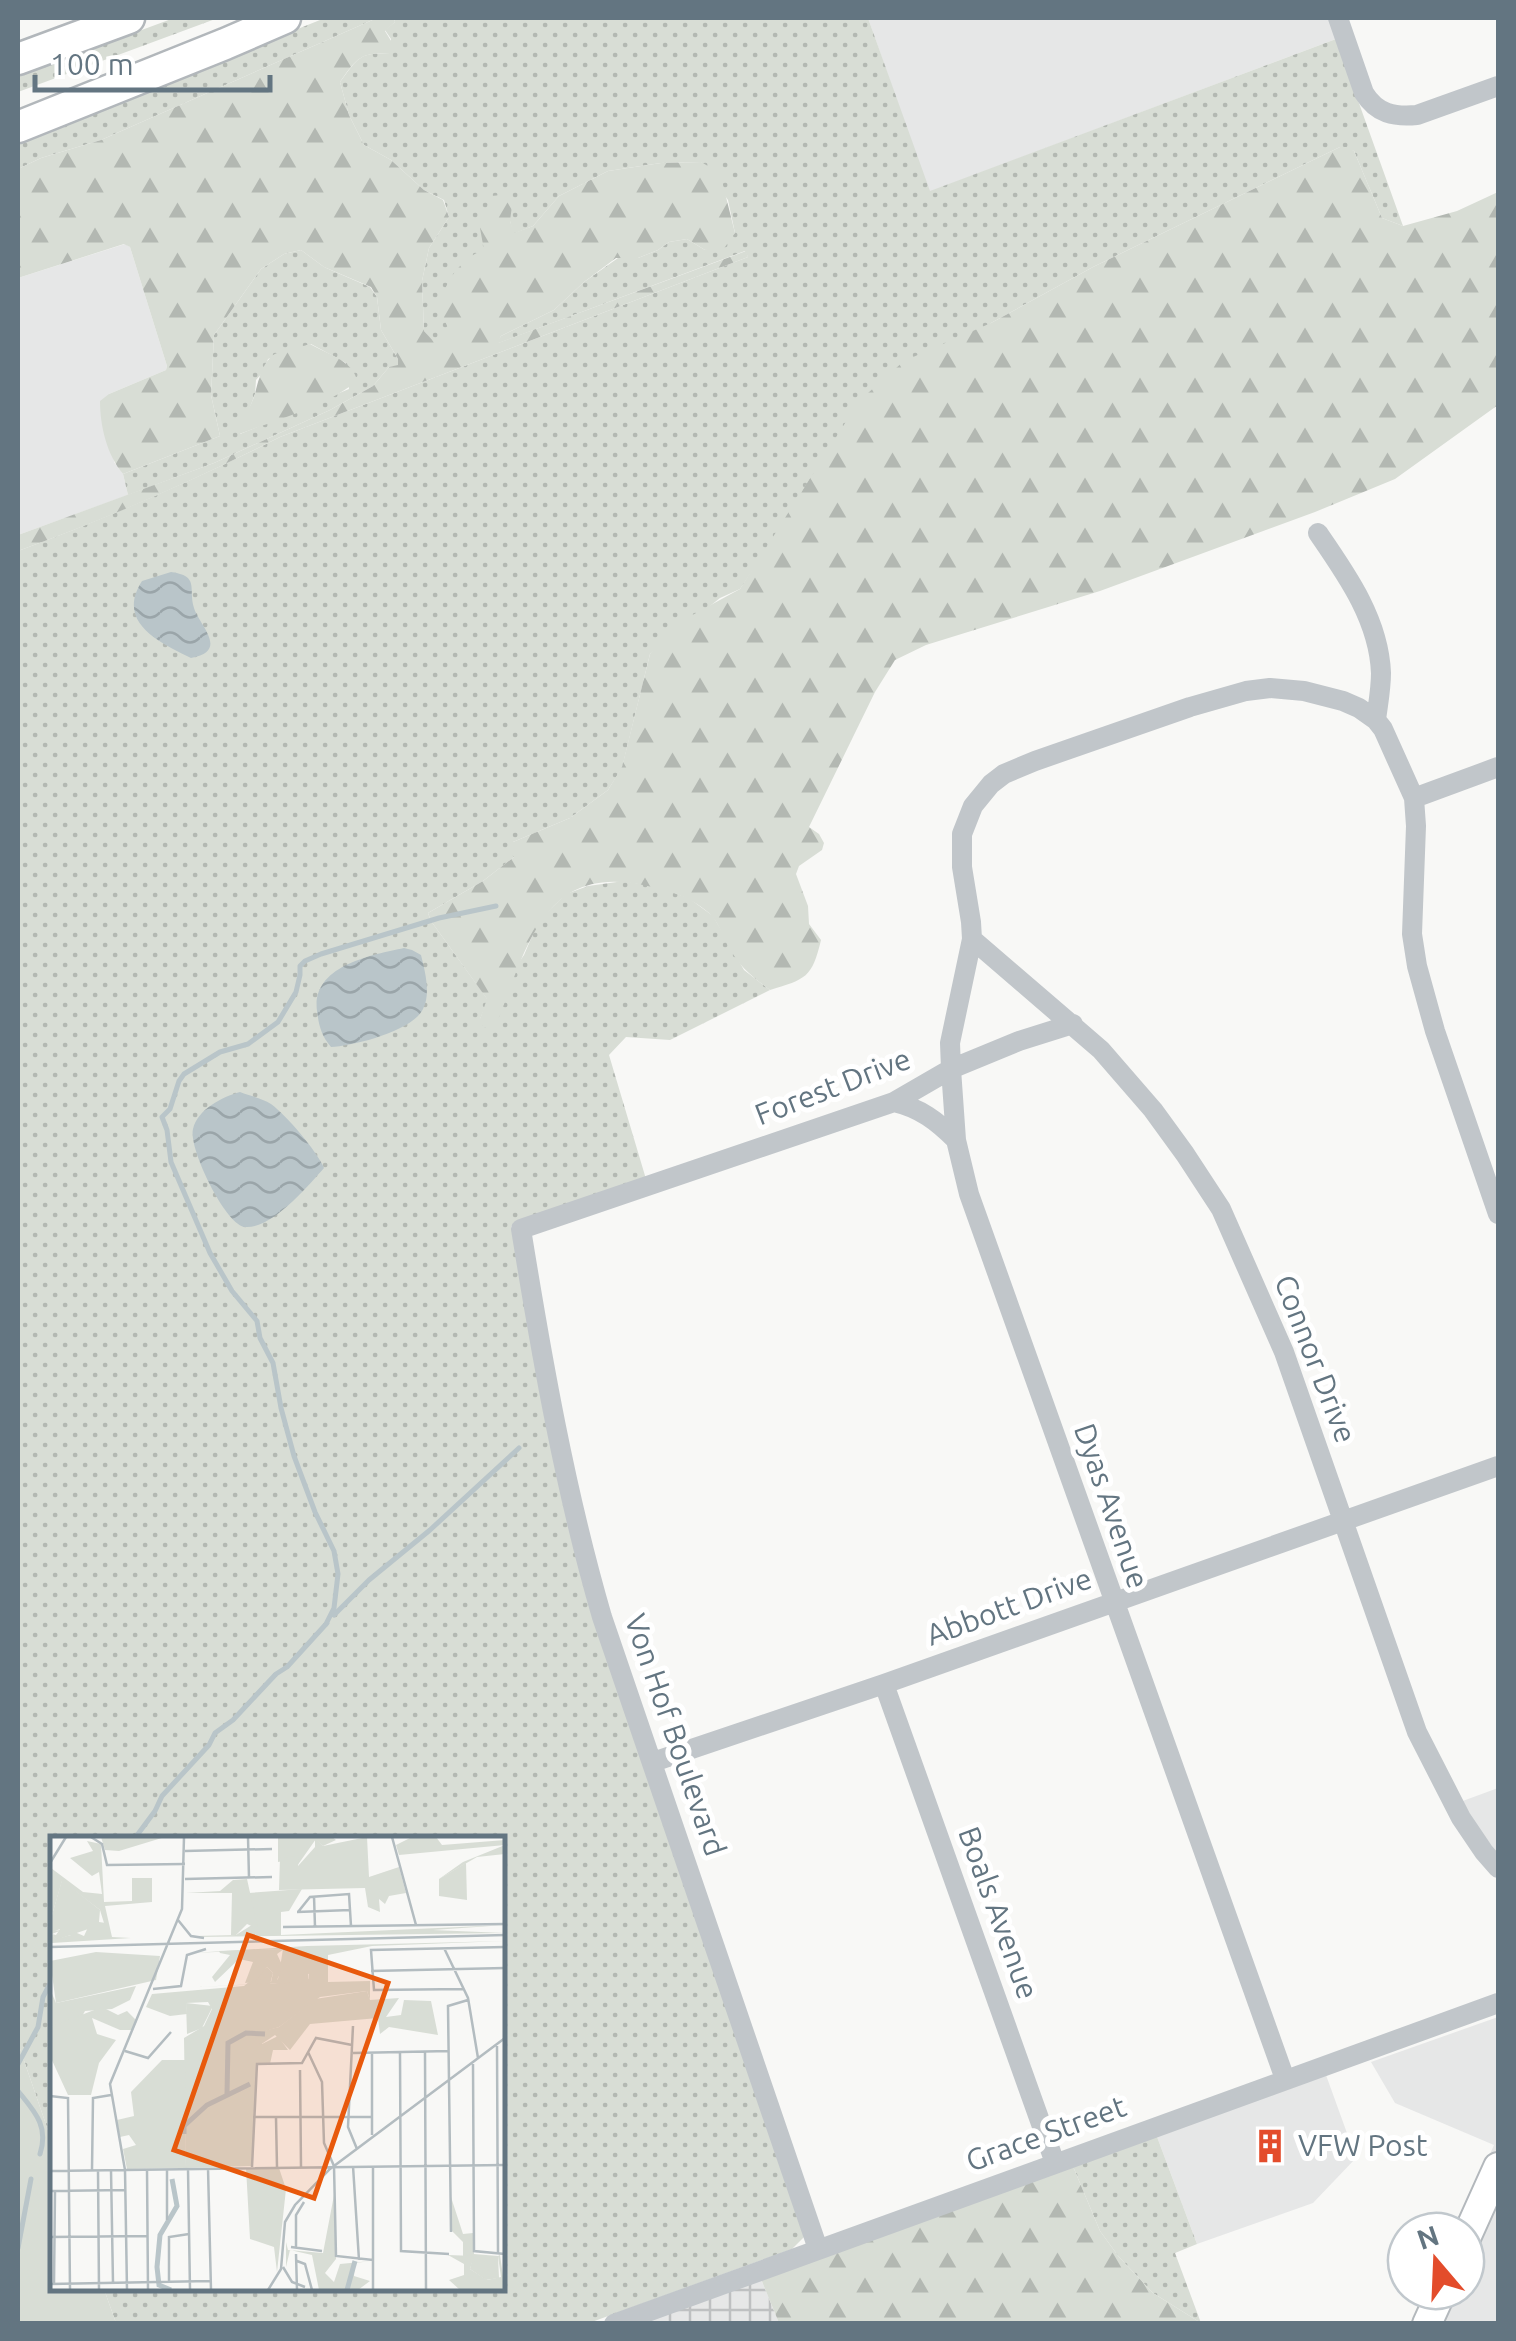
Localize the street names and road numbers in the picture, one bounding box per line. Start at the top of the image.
street label: Forest Drive [750,1041,915,1131]
street label: Connor Drive [1268,1270,1364,1447]
street label: Dyas Avenue [1068,1419,1156,1593]
street label: Abbott Drive [921,1560,1096,1652]
street label: Von Hof Boulevard [619,1609,733,1860]
street label: Boals Avenue [952,1822,1046,2003]
street label: Grace Street [961,2088,1130,2178]

